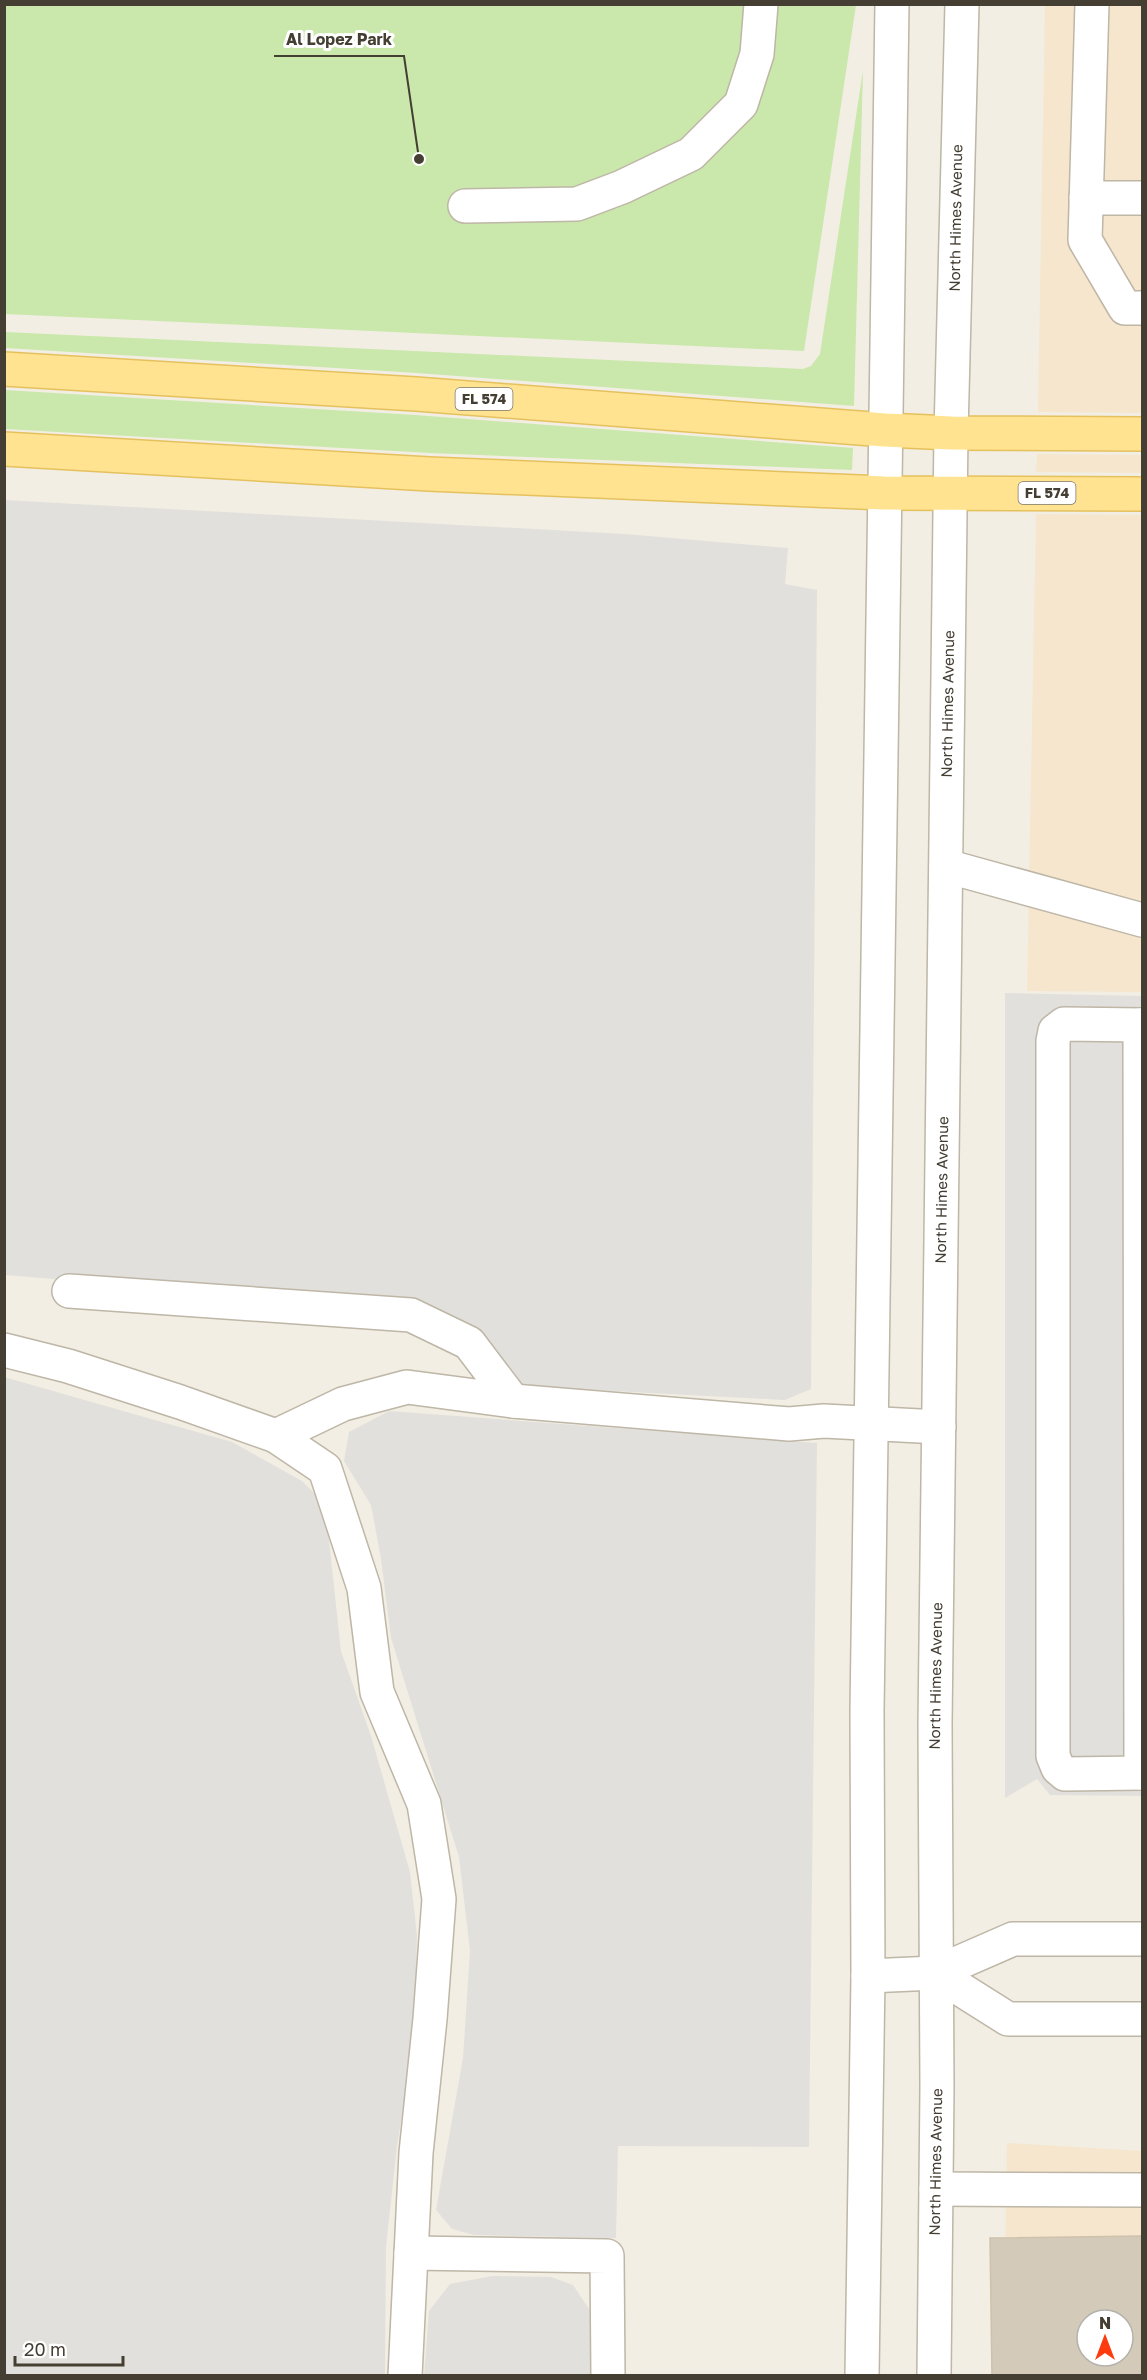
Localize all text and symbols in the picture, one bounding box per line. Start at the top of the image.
callout: Al Lopez Park [274,22,404,56]
text: Al Lopez Park [286,29,393,49]
street label: North Himes Avenue [945,144,965,292]
road number: FL 574 [456,388,512,410]
road number: FL 574 [1018,482,1076,504]
street label: North Himes Avenue [937,630,957,778]
street label: North Himes Avenue [931,1116,951,1264]
street label: North Himes Avenue [925,1602,945,1750]
street label: North Himes Avenue [925,2088,945,2236]
north arrow [1075,2308,1135,2368]
text: N [1099,2313,1111,2333]
scale bar [15,2329,123,2367]
text: 20 m [24,2338,66,2360]

